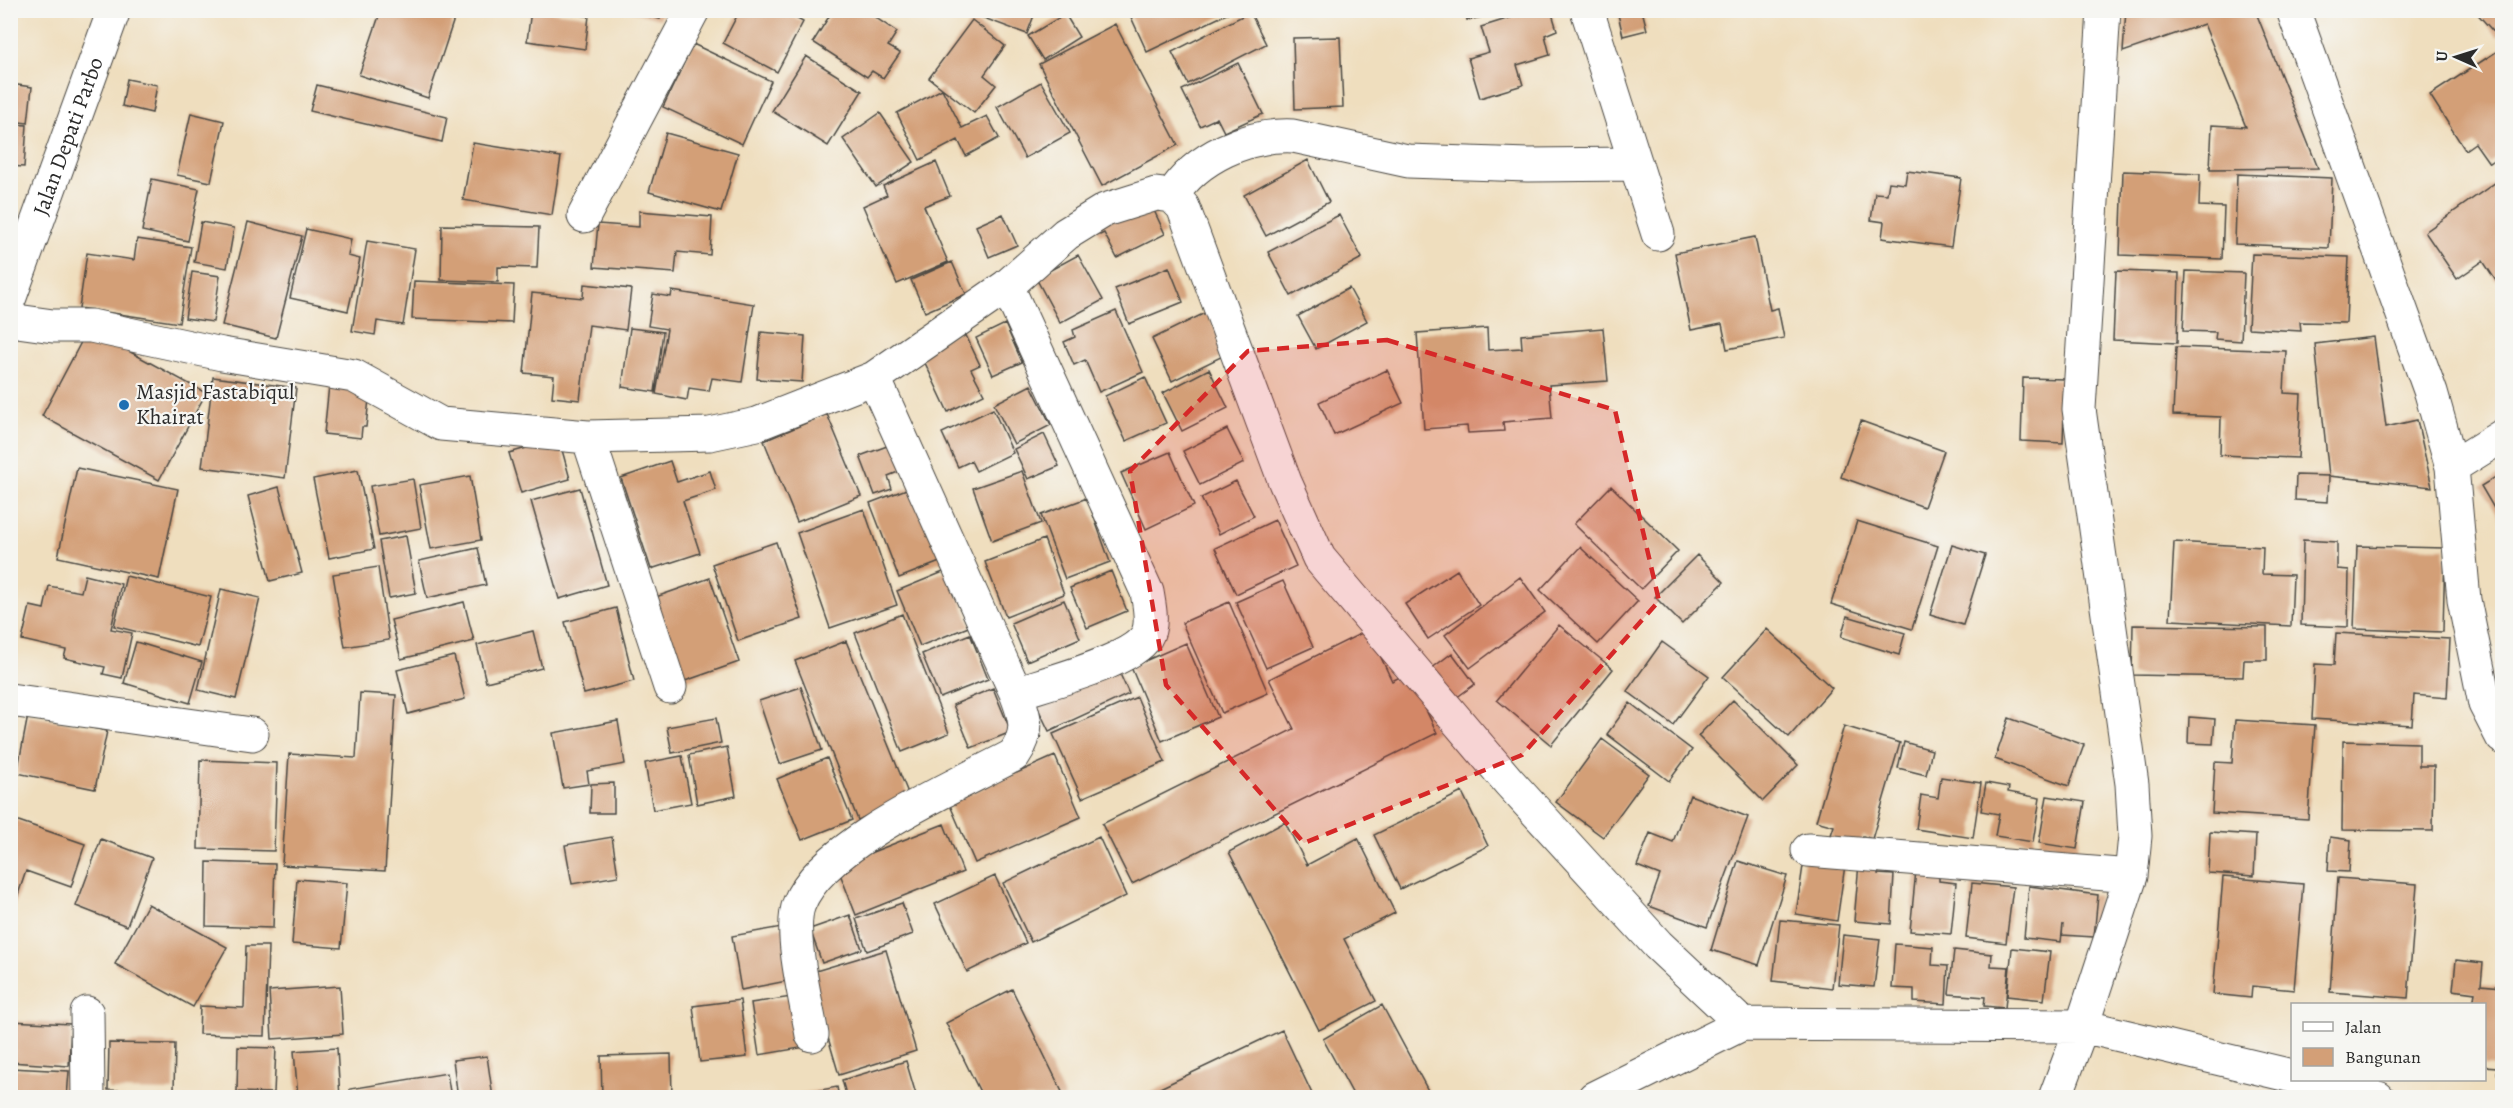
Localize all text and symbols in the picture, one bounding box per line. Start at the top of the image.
north arrow [2426,27,2486,87]
text: U [2431,50,2453,62]
street label: Jalan Depati Parbo [26,53,111,220]
place label: Masjid Fastabiqul Khairat [136,377,294,432]
marker: Masjid Fastabiqul Khairat [117,398,131,412]
legend [2291,1003,2486,1081]
text: Jalan [2345,1015,2382,1039]
text: Bangunan [2345,1045,2421,1069]

